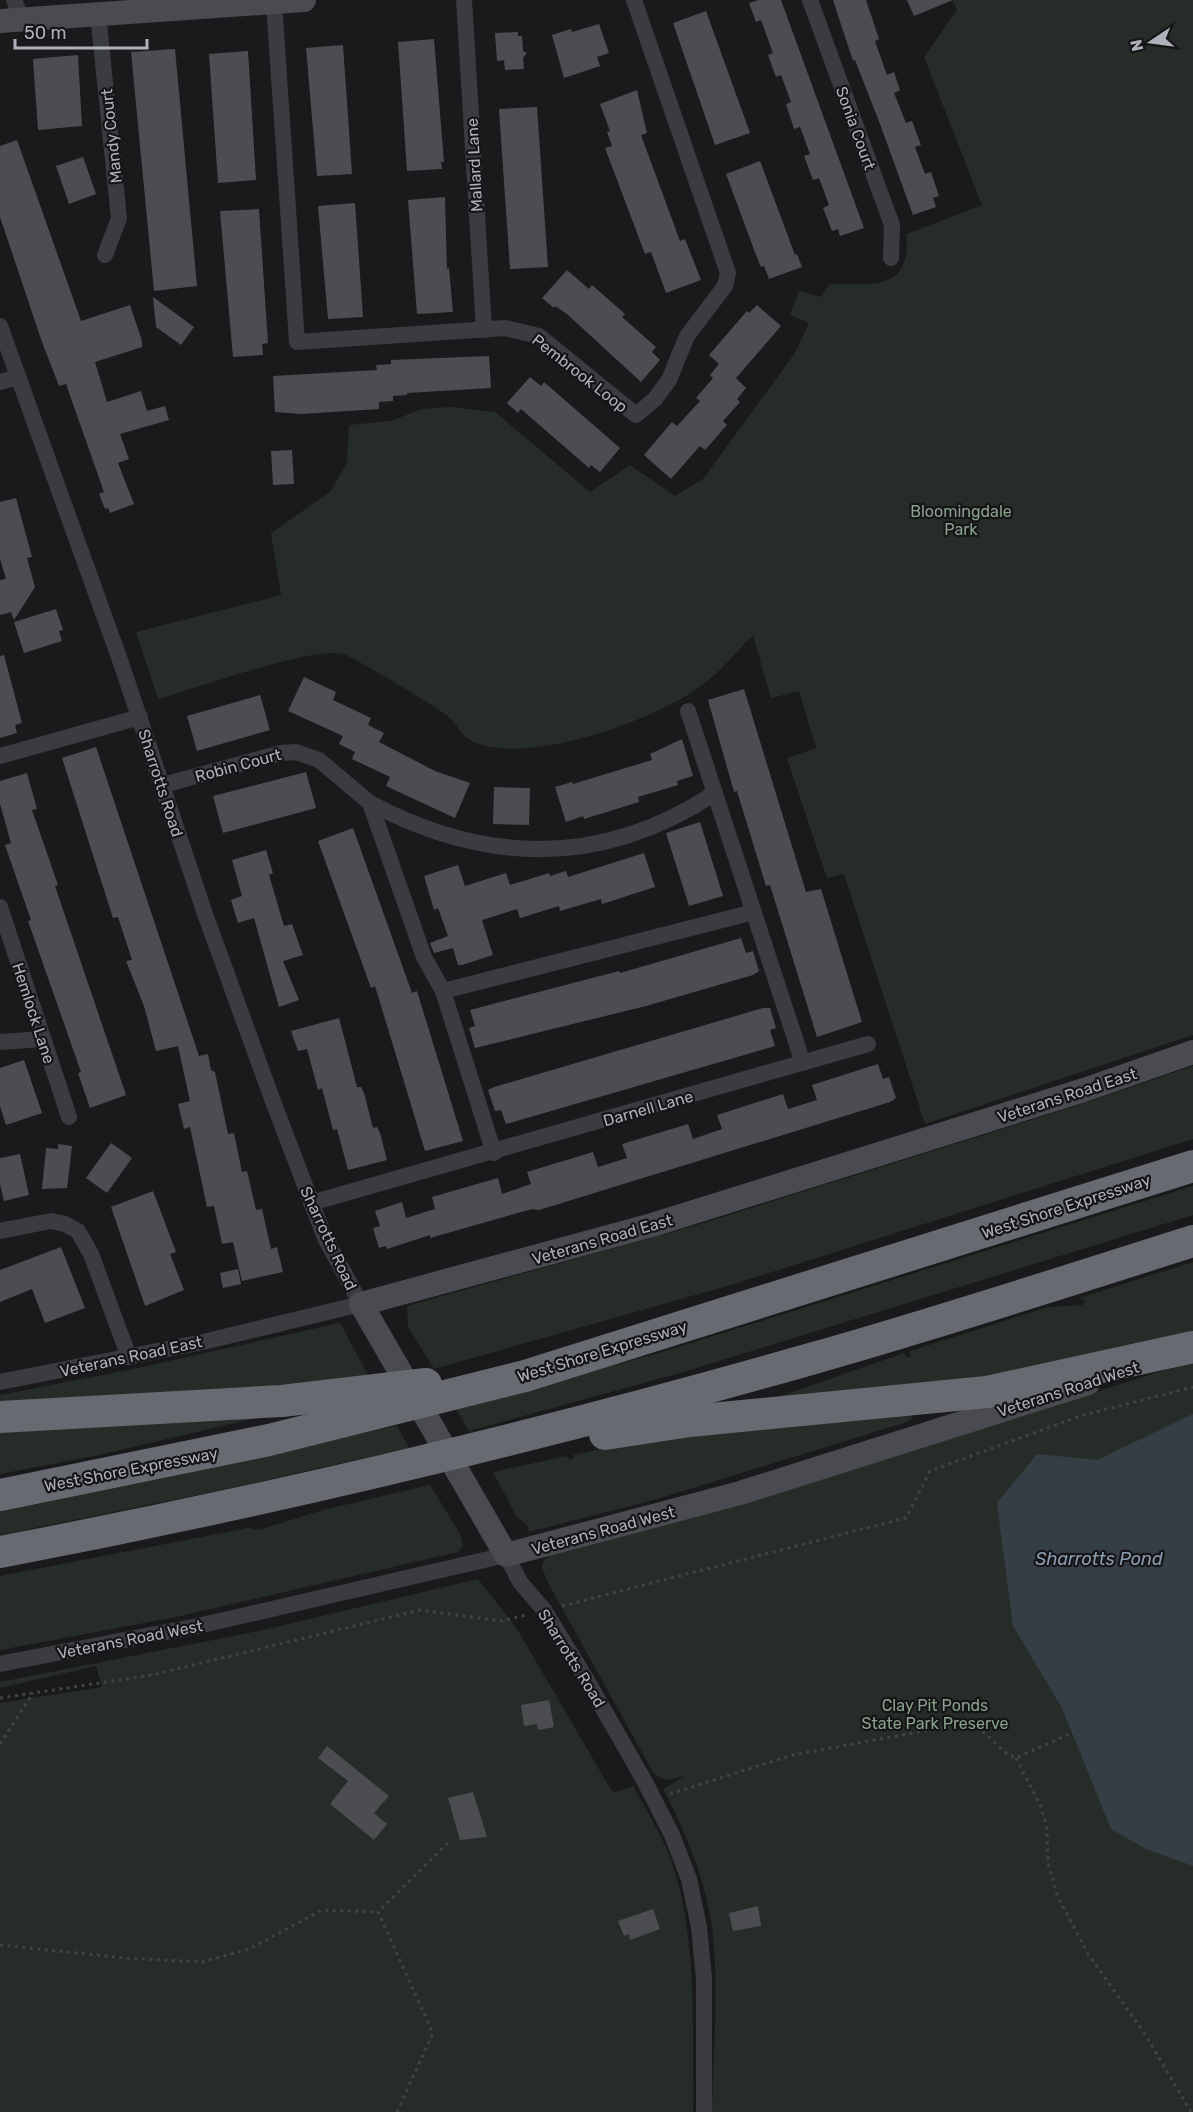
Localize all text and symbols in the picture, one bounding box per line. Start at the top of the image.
scale bar [15,12,147,50]
north arrow [1121,12,1181,72]
text: 50 m [24,22,67,44]
text: N [1126,38,1147,53]
street label: Sonia Court [832,84,879,172]
street label: Mandy Court [97,88,126,184]
street label: Mallard Lane [463,118,486,212]
street label: Pembrook Loop [528,330,631,417]
park label: Bloomingdale Park [910,502,1012,539]
street label: Sharrotts Road [134,727,187,839]
street label: Robin Court [193,745,283,786]
street label: Hemlock Lane [8,960,59,1066]
street label: Veterans Road East [995,1064,1139,1127]
street label: Darnell Lane [601,1087,695,1130]
street label: West Shore Expressway [979,1170,1153,1243]
street label: Sharrotts Road [296,1183,361,1293]
street label: Veterans Road East [530,1210,675,1269]
street label: West Shore Expressway [515,1317,689,1386]
street label: Veterans Road East [58,1332,204,1381]
street label: Veterans Road West [995,1358,1141,1421]
street label: West Shore Expressway [43,1443,220,1496]
street label: Veterans Road West [529,1502,677,1559]
water label: Sharrotts Pond [1035,1548,1163,1570]
street label: Sharrotts Road [534,1606,609,1711]
street label: Veterans Road West [56,1616,204,1663]
park label: Clay Pit Ponds State Park Preserve [861,1696,1009,1733]

